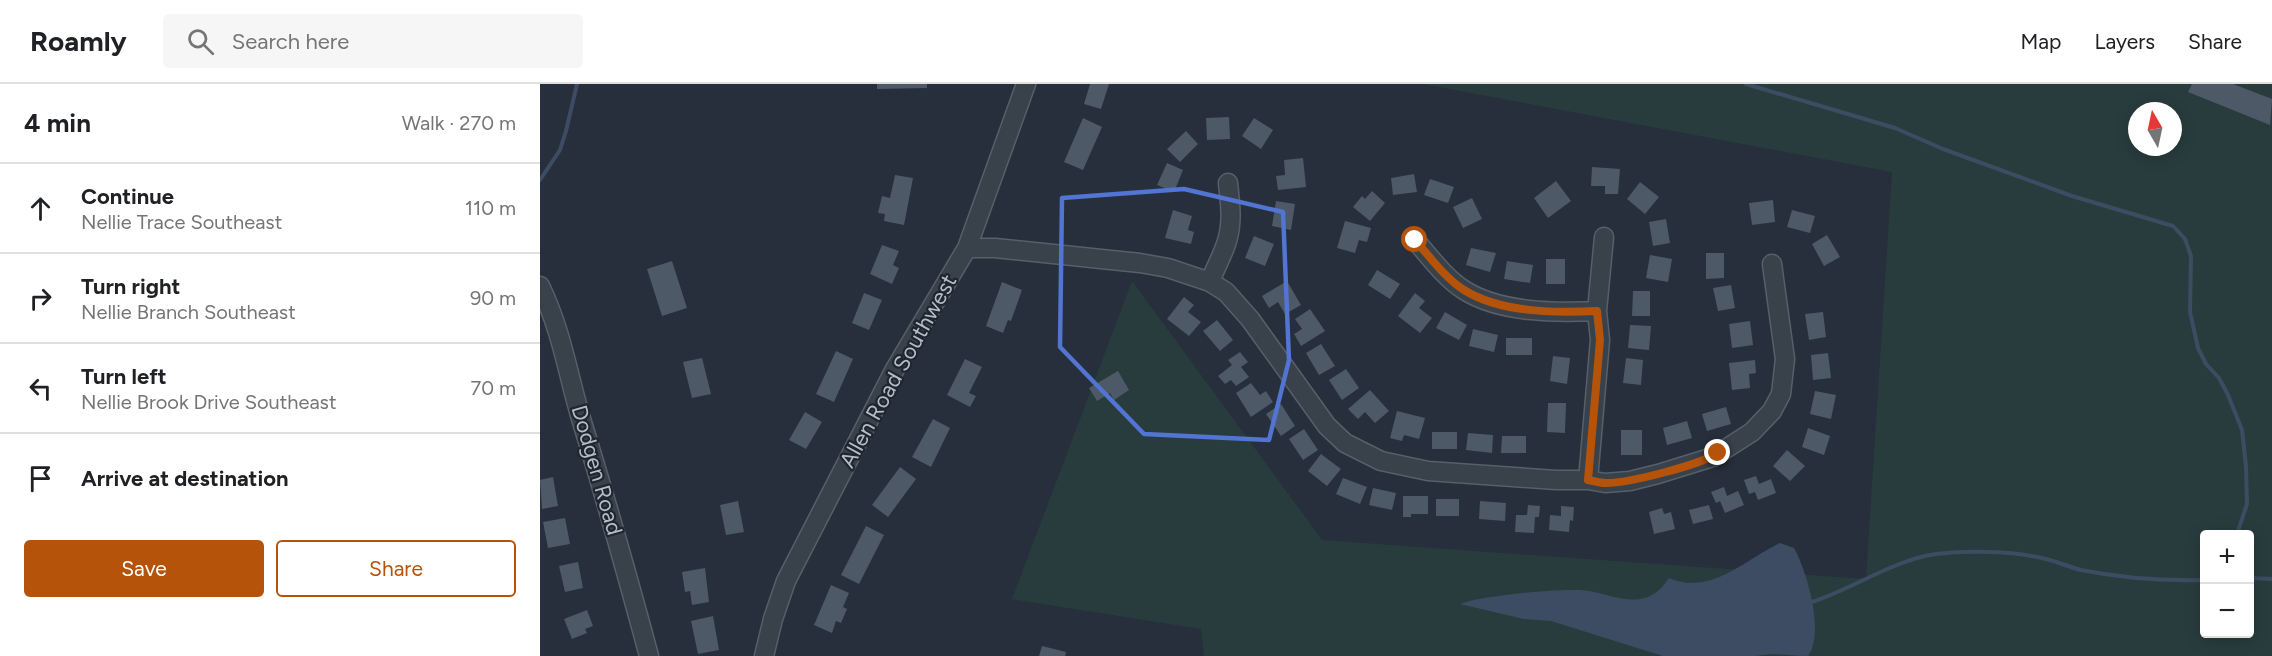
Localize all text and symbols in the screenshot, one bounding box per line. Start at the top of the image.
search box [163,14,583,68]
text: Roamly [30,24,127,58]
icon: search [184,25,217,58]
text: Search here [232,28,349,55]
text: Map [2021,29,2061,54]
text: Layers [2094,29,2155,54]
text: Share [2188,29,2242,54]
north arrow [2128,102,2182,156]
text: 4 min [24,107,91,139]
text: Walk · 270 m [402,111,516,135]
text: Continue [81,183,174,210]
icon: ahead [24,192,57,225]
text: 110 m [465,196,516,220]
text: Nellie Trace Southeast [81,210,282,234]
route start [1401,226,1427,252]
street label: Allen Road Southwest [834,270,962,472]
text: Turn right [81,273,180,300]
icon: right [24,282,57,315]
text: 90 m [470,286,516,310]
text: Nellie Branch Southeast [81,300,296,324]
text: Turn left [81,363,167,390]
icon: left [24,372,57,405]
text: 70 m [470,376,516,400]
text: Nellie Brook Drive Southeast [81,390,336,414]
street label: Dodgen Road [566,402,628,538]
route end [1704,439,1730,465]
icon: arrive [24,462,57,495]
text: Arrive at destination [81,465,289,492]
map controls [2200,530,2254,638]
button: + [2200,530,2254,584]
button: Save [24,540,264,597]
button: Share [276,540,516,597]
button: − [2200,584,2254,638]

